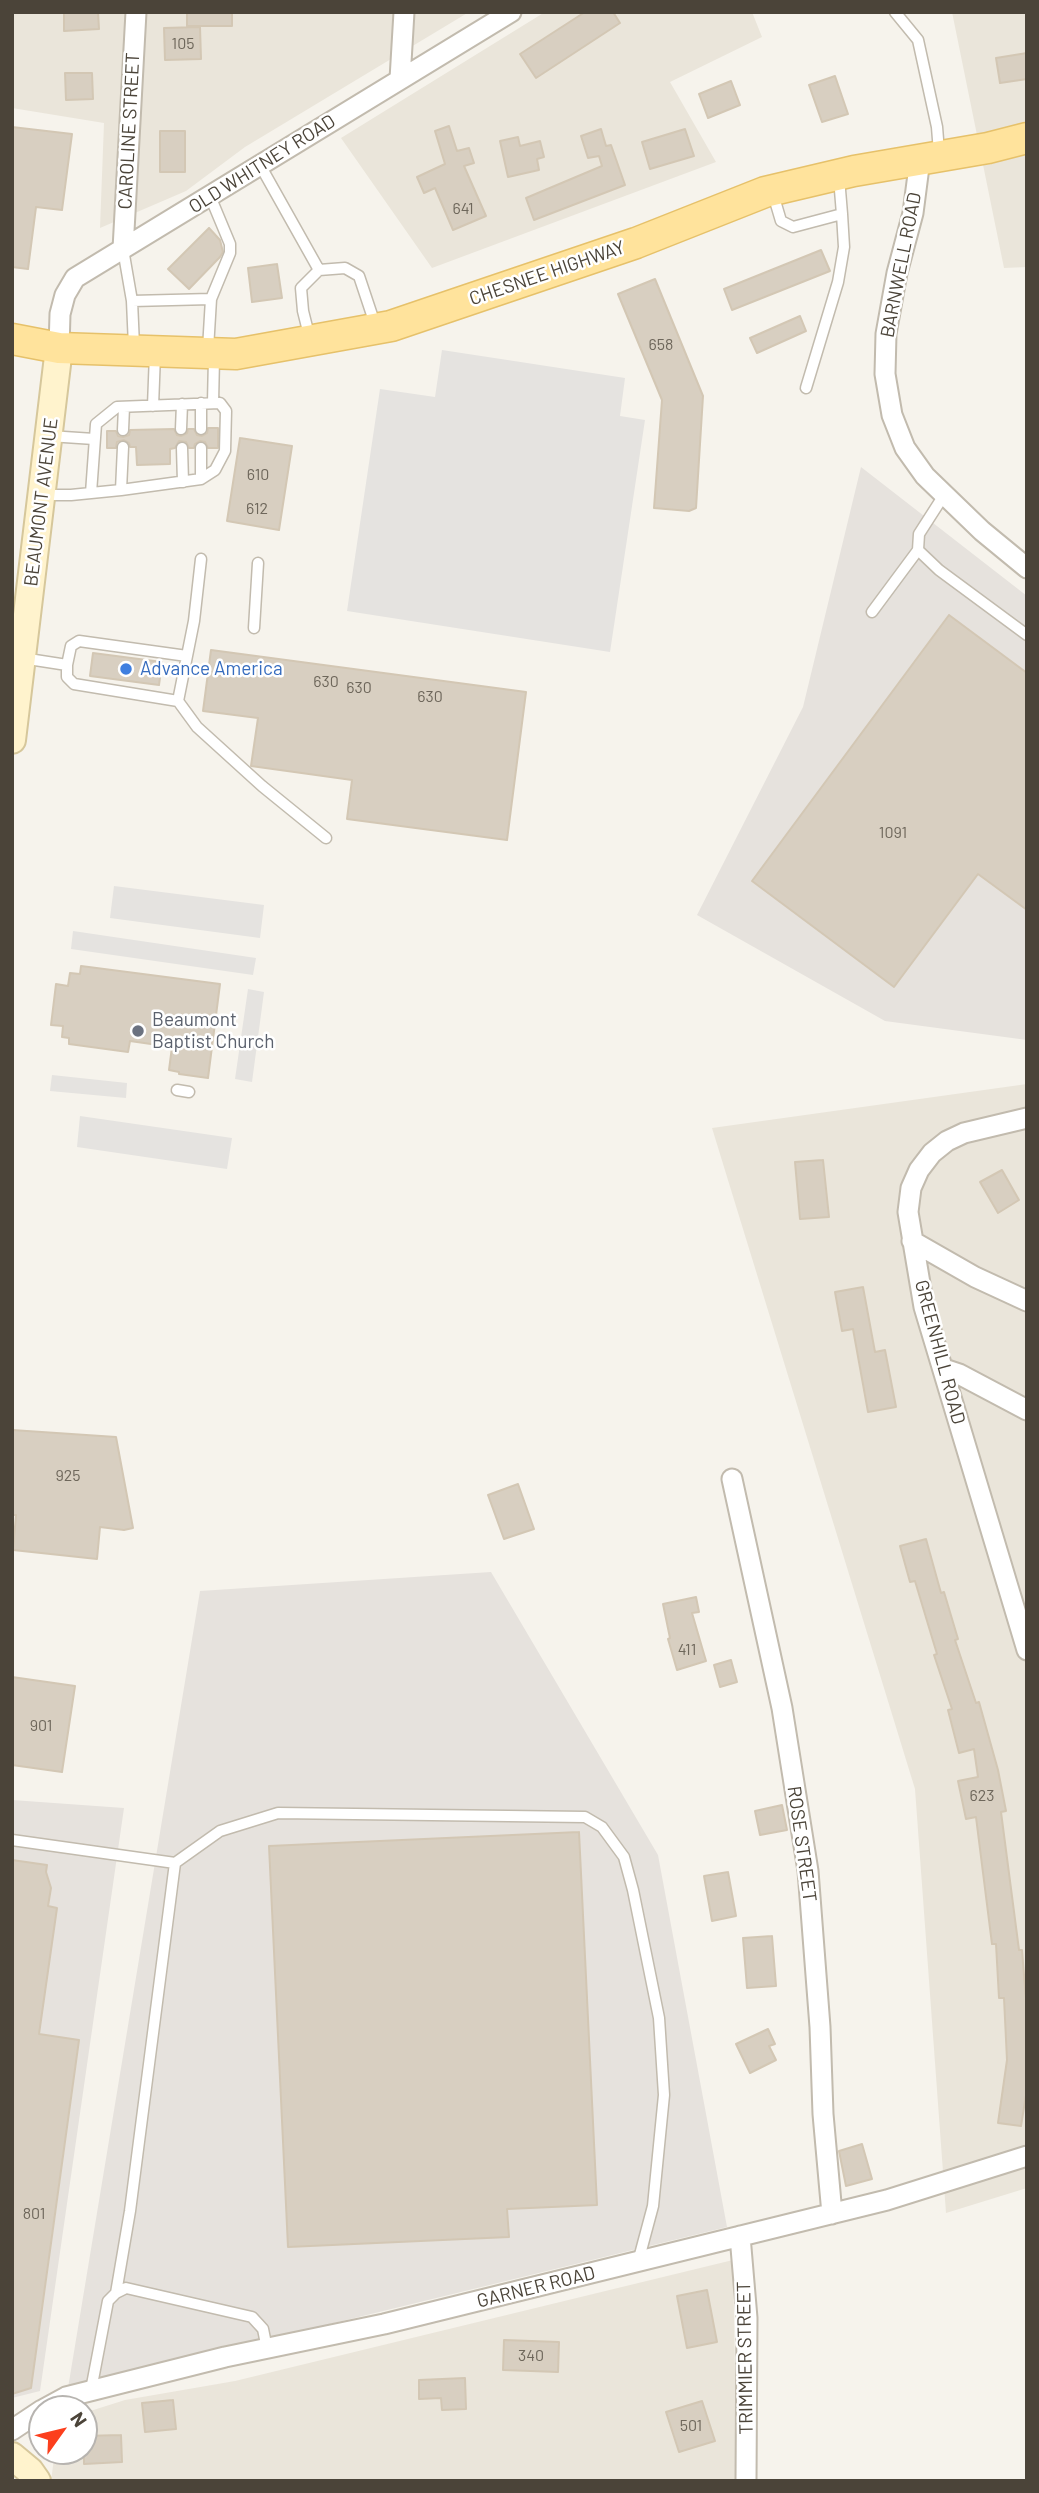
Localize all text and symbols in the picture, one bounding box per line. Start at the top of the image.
house number: 105 [172,34,194,54]
street label: CAROLINE STREET [114,52,144,210]
street label: OLD WHITNEY ROAD [185,110,339,218]
street label: BARNWELL ROAD [876,190,926,340]
house number: 641 [452,199,474,219]
street label: CHESNEE HIGHWAY [466,236,628,310]
house number: 658 [649,335,673,355]
street label: BEAUMONT AVENUE [19,416,63,588]
house number: 610 [247,465,269,485]
house number: 612 [246,499,268,519]
place label: Advance America [140,658,283,680]
marker: Advance America [118,661,134,677]
house number: 630 [313,672,339,692]
house number: 630 [346,678,372,698]
house number: 630 [417,687,443,707]
house number: 1091 [879,823,907,843]
place label: Beaumont Baptist Church [152,1009,274,1053]
marker: Beaumont Baptist Church [130,1023,146,1039]
street label: GREENHILL ROAD [910,1277,970,1427]
house number: 925 [55,1466,81,1486]
house number: 411 [678,1640,696,1660]
house number: 901 [30,1716,52,1736]
street label: ROSE STREET [783,1785,821,1903]
house number: 623 [970,1786,994,1806]
house number: 801 [23,2204,45,2224]
street label: GARNER ROAD [475,2261,597,2313]
street label: TRIMMIER STREET [732,2281,758,2435]
house number: 340 [518,2346,544,2366]
north arrow [28,2395,98,2465]
text: N [66,2407,92,2431]
house number: 501 [680,2416,702,2436]

